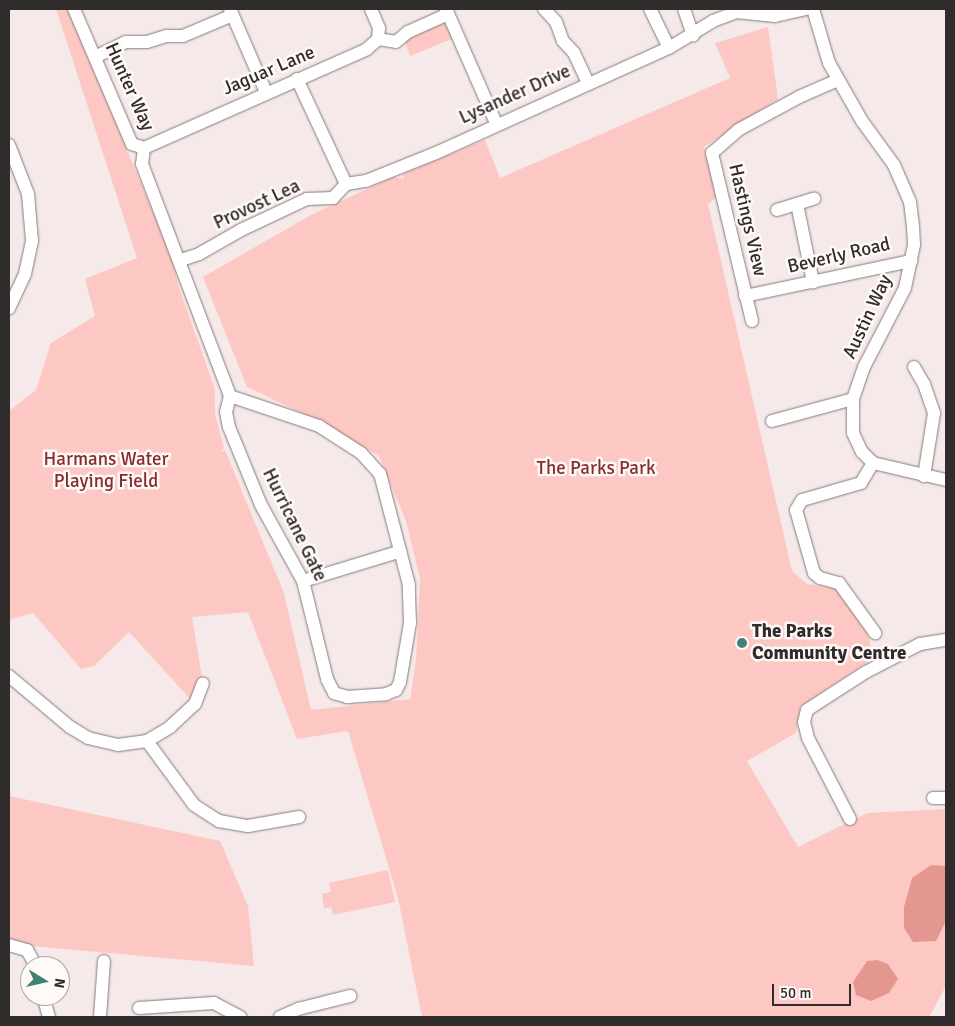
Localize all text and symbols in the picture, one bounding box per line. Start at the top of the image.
street label: Hunter Way [99,39,159,135]
street label: Jaguar Lane [219,41,319,101]
street label: Lysander Drive [456,60,574,130]
street label: Hastings View [723,162,771,278]
street label: Provost Lea [210,175,304,235]
street label: Beverly Road [785,233,893,279]
street label: Austin Way [839,271,897,363]
park label: Harmans Water Playing Field [44,449,168,493]
park label: The Parks Park [537,458,655,480]
street label: Hurricane Gate [257,465,331,585]
place label: The Parks Community Centre [752,621,907,665]
marker: The Parks Community Centre [736,637,748,649]
north arrow [20,956,70,1006]
scale bar [775,974,854,1006]
text: N [50,977,68,989]
text: 50 m [780,984,811,1002]

